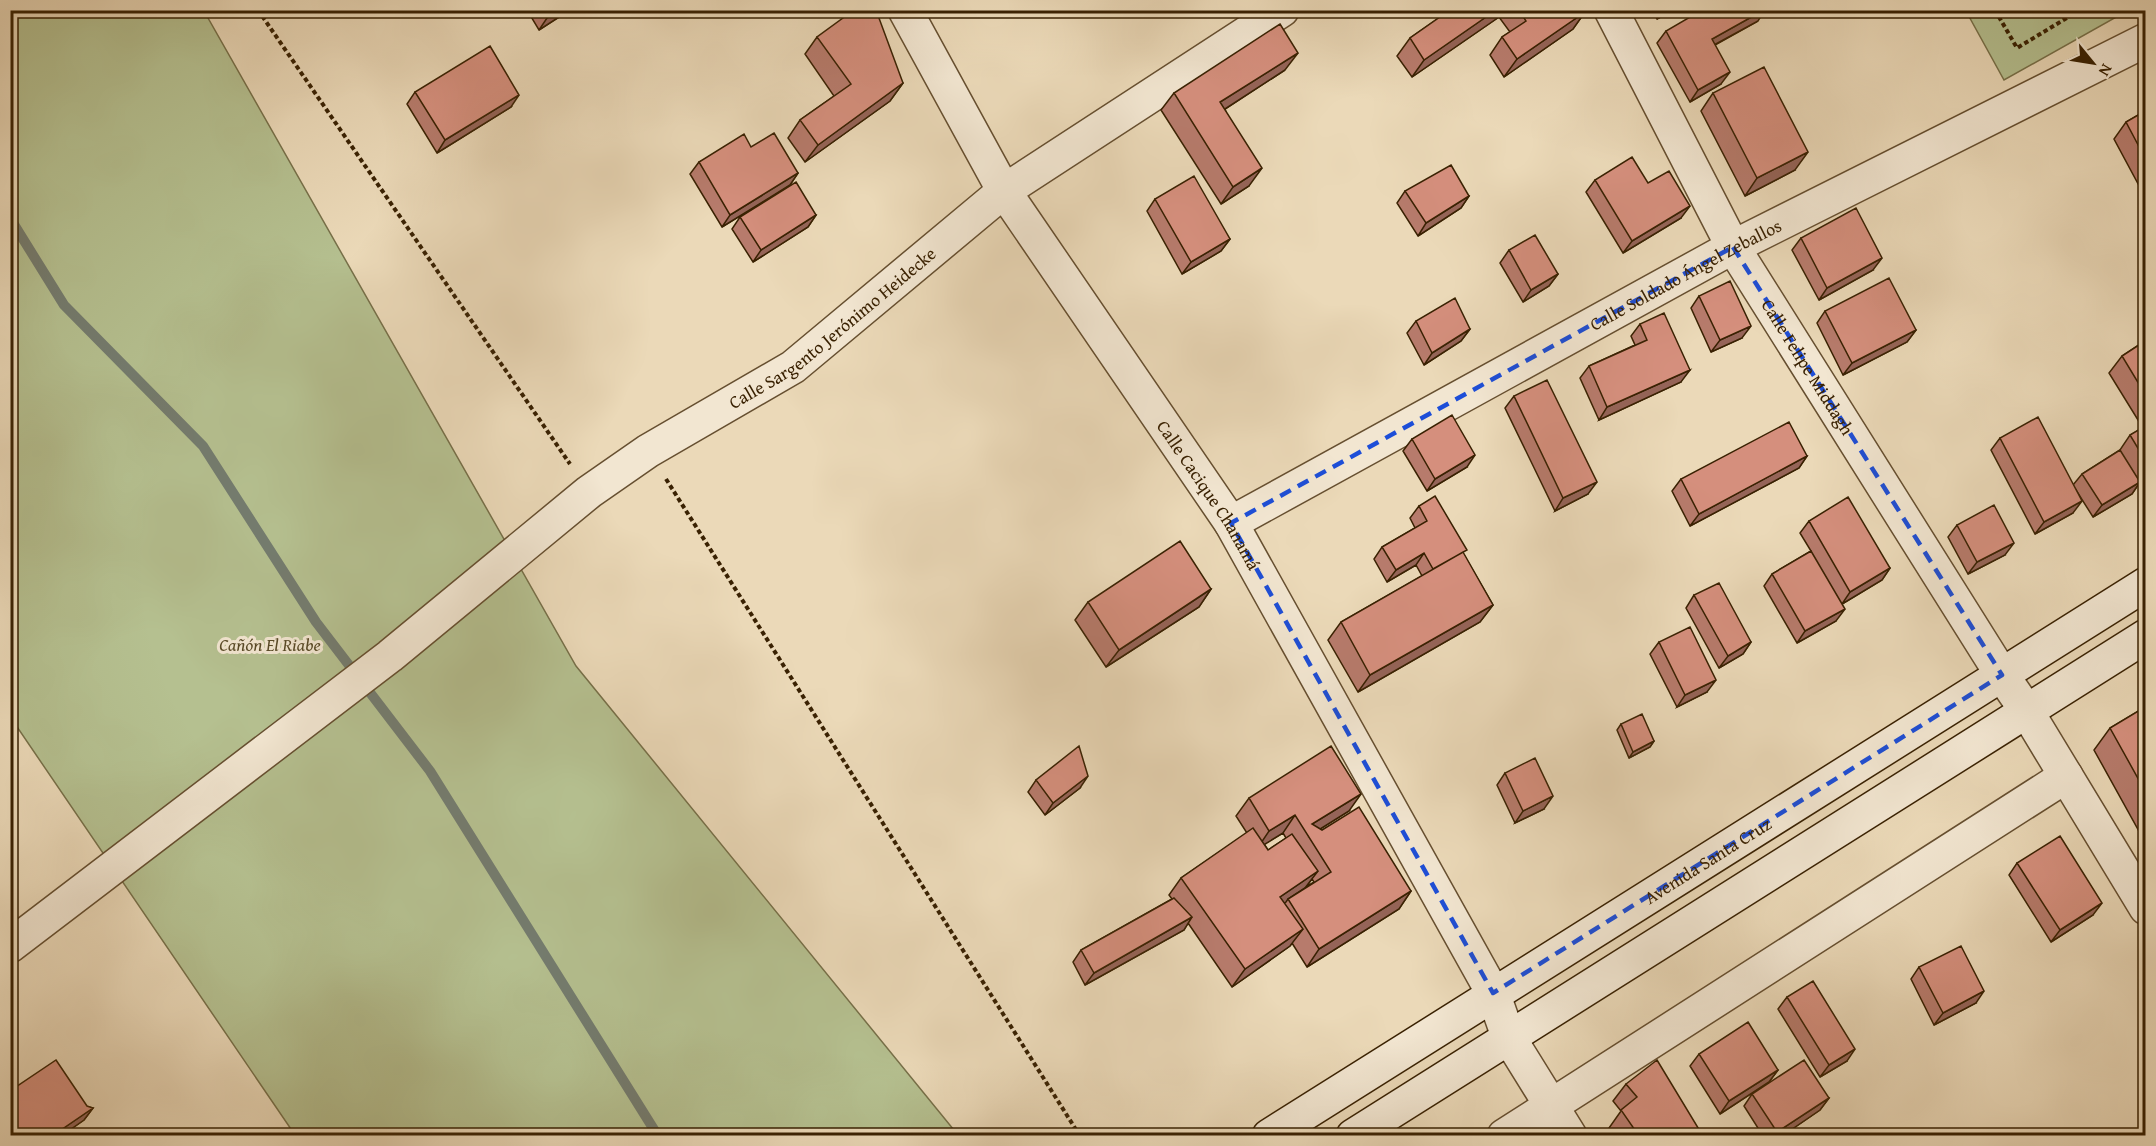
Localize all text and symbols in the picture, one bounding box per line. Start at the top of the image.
north arrow [2063,33,2123,93]
text: N [2093,60,2119,81]
street label: Calle Soldado Ángel Zeballos [1584,211,1786,337]
street label: Calle Sargento Jerónimo Heidecke [723,240,942,415]
street label: Calle Felipe Middagh [1755,293,1861,440]
street label: Calle Cacique Chanamá [1151,414,1268,575]
park label: Cañón El Riabe [219,631,321,658]
street label: Avenida Santa Cruz [1639,810,1776,910]

